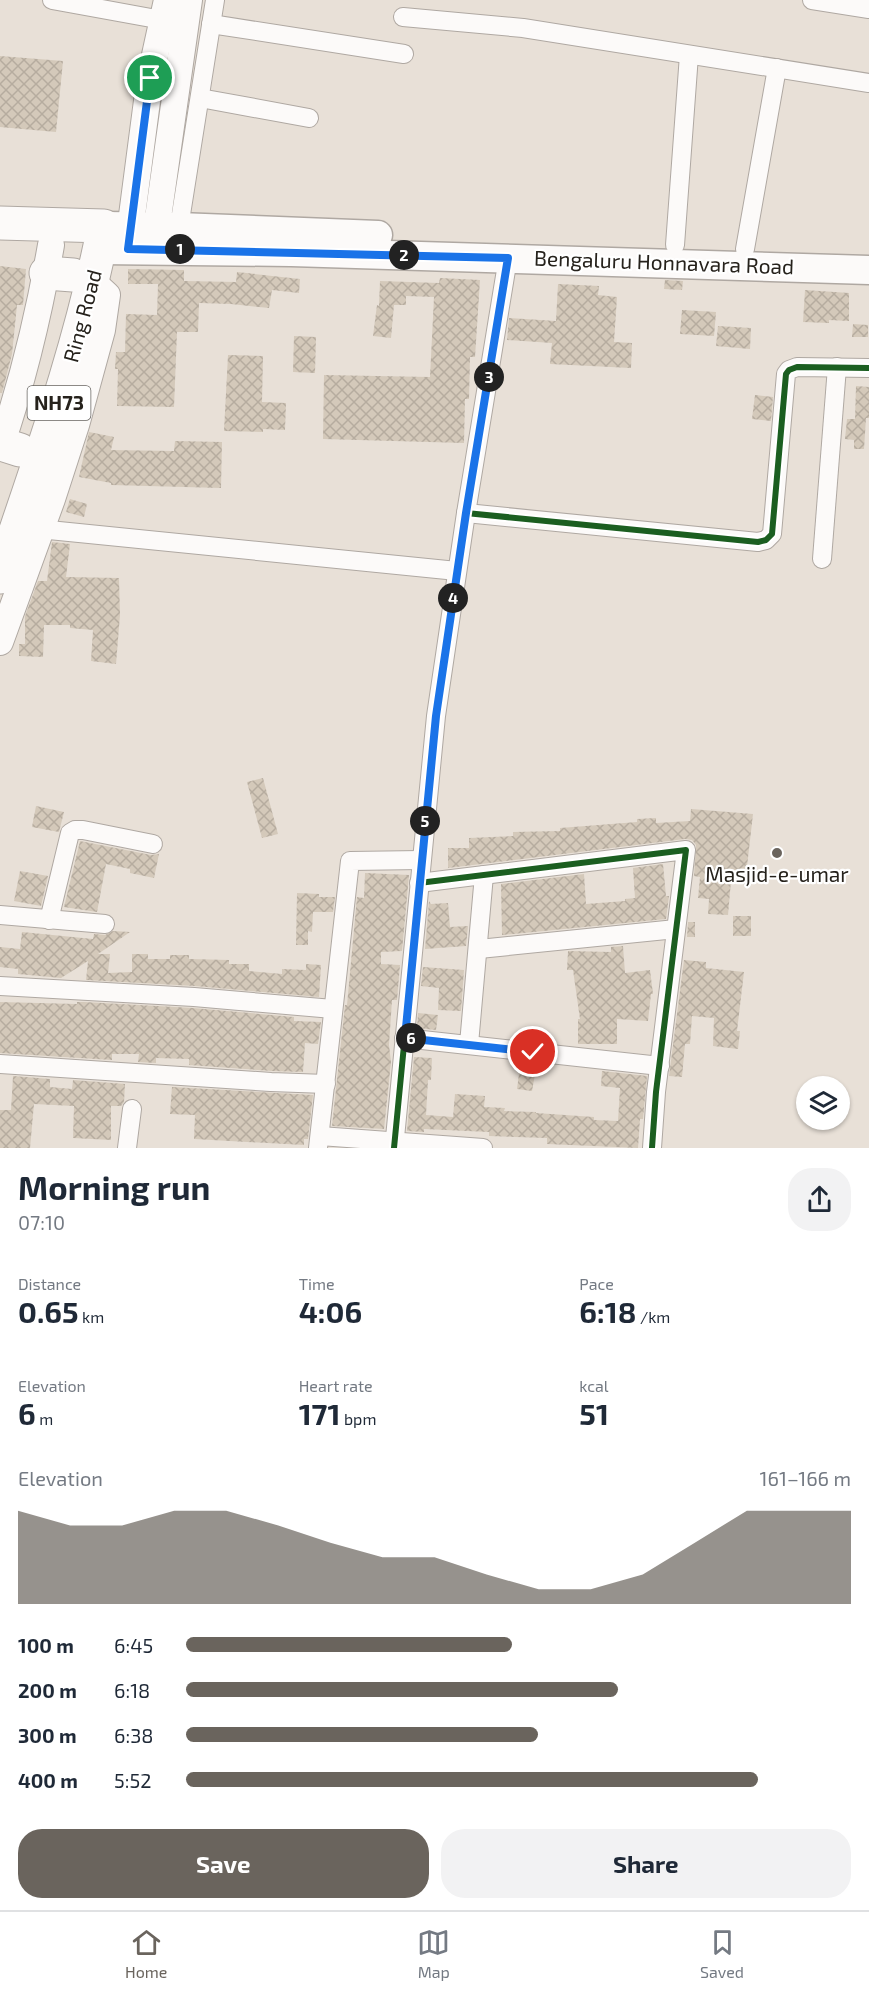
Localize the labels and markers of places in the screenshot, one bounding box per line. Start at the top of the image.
pin [124,52,175,103]
pin: 1 [165,234,195,264]
pin: 2 [389,240,419,270]
pin: 3 [474,362,504,392]
pin: 4 [438,583,468,613]
pin: 5 [410,806,440,836]
marker: Masjid-e-umar [770,846,784,860]
place label: Masjid-e-umar [705,861,849,887]
pin: 6 [396,1023,426,1053]
pin [507,1026,558,1077]

